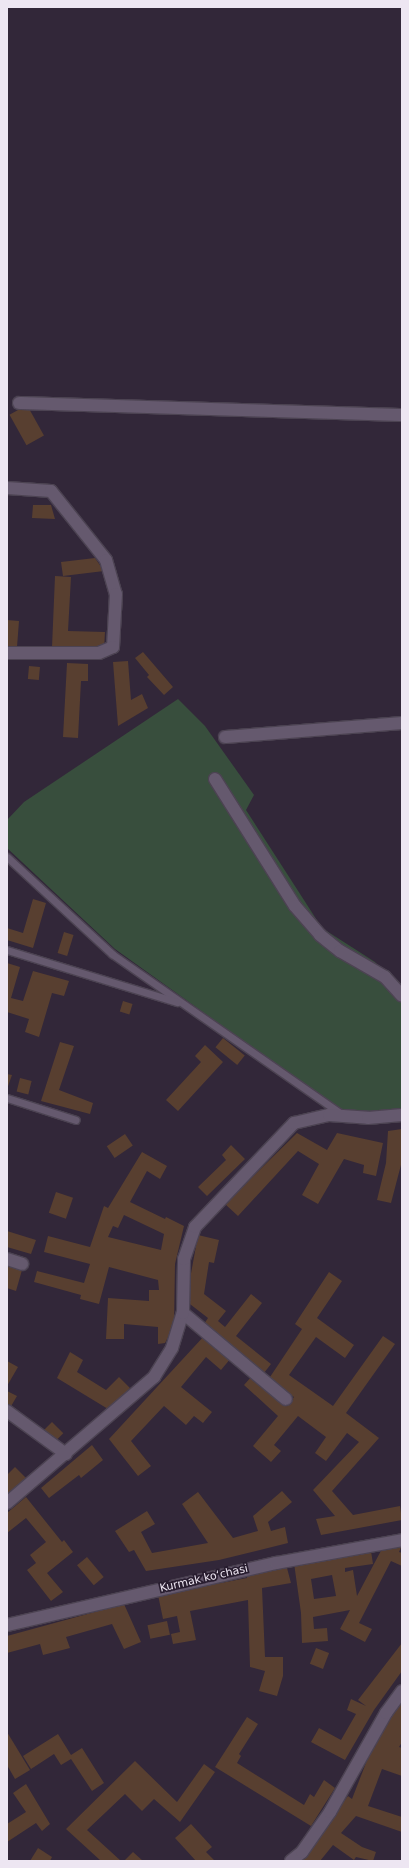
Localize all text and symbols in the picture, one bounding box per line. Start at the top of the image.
street label: Kurmak koʻchasi [159,1562,249,1596]

